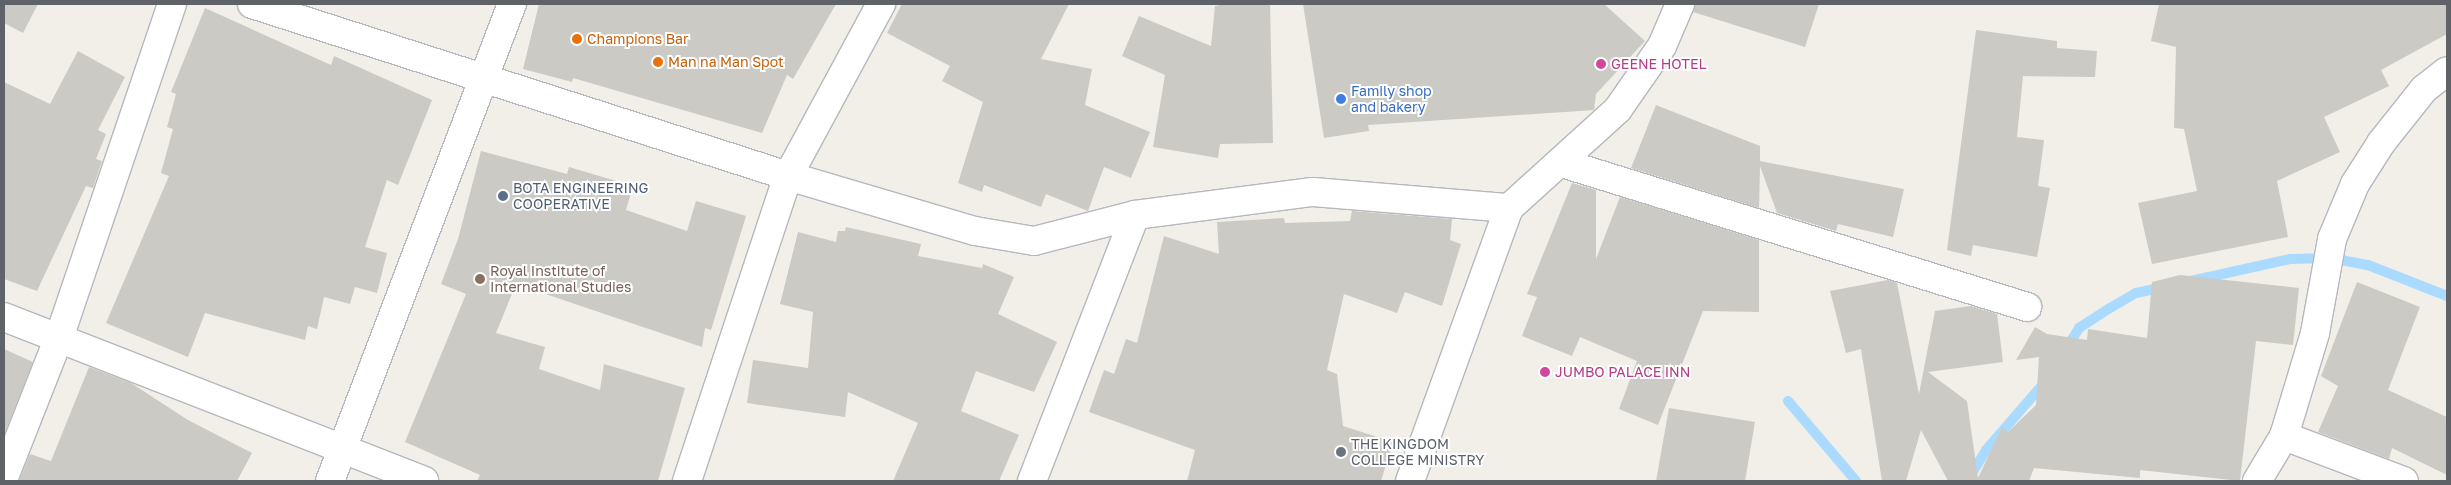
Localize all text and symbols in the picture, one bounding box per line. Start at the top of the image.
place label: Champions Bar [587,31,688,47]
marker: Champions Bar [571,33,583,45]
place label: Man na Man Spot [668,54,784,70]
marker: Man na Man Spot [652,56,664,68]
place label: GEENE HOTEL [1611,56,1707,72]
marker: GEENE HOTEL [1595,58,1607,70]
place label: Family shop and bakery [1351,83,1432,115]
marker: Family shop and bakery [1335,93,1347,105]
place label: BOTA ENGINEERING COOPERATIVE [513,180,648,212]
marker: BOTA ENGINEERING COOPERATIVE [497,190,509,202]
place label: Royal Institute of International Studies [490,263,631,296]
marker: Royal Institute of International Studies [474,273,486,285]
place label: JUMBO PALACE INN [1555,364,1690,380]
marker: JUMBO PALACE INN [1539,366,1551,378]
place label: THE KINGDOM COLLEGE MINISTRY [1351,436,1484,468]
marker: THE KINGDOM COLLEGE MINISTRY [1335,446,1347,458]

